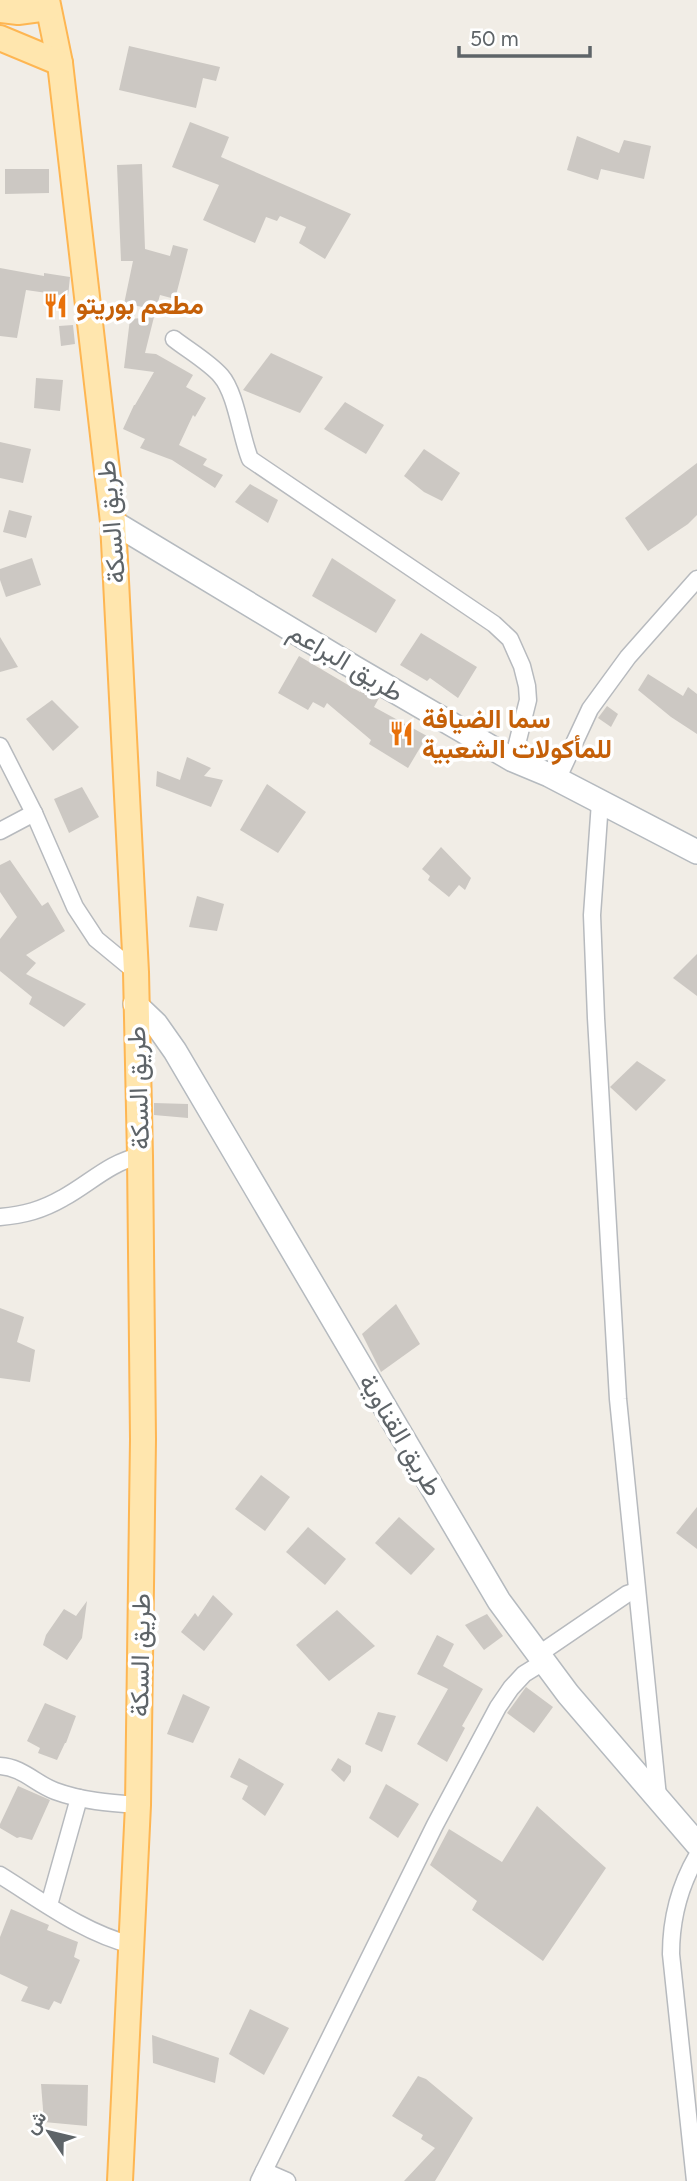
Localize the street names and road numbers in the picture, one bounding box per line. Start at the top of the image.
street label: طريق السكة [90,459,132,585]
street label: طريق البراعم [282,615,409,710]
street label: طريق السكة [120,1026,156,1150]
street label: طريق القناوية [352,1368,450,1502]
street label: طريق السكة [123,1593,157,1717]

